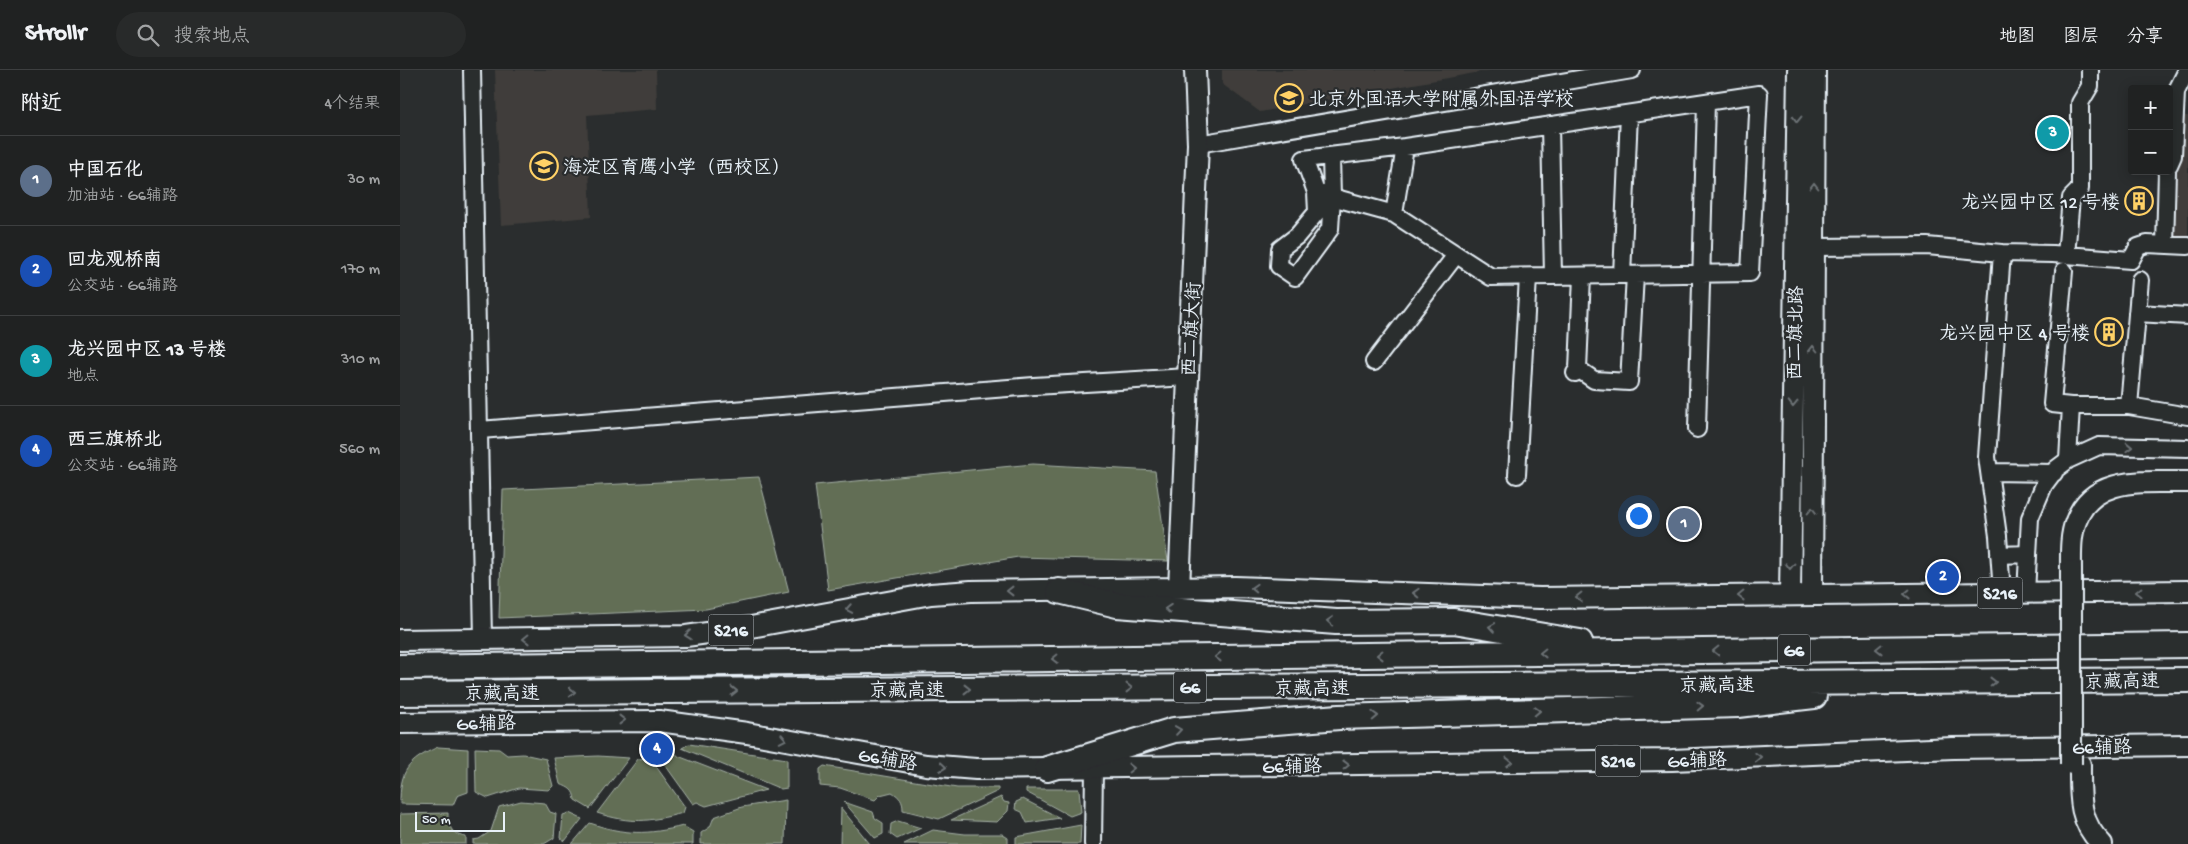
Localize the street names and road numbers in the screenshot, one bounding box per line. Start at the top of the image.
street label: 西二旗大街 [1179,281,1207,377]
street label: 西二旗北路 [1784,285,1810,381]
road number: S216 [1978,578,2022,608]
road number: S216 [708,614,754,646]
road number: G6 [1778,634,1810,666]
street label: 京藏高速 [2084,670,2160,696]
road number: G6 [1174,672,1206,702]
street label: 京藏高速 [1679,675,1755,699]
street label: 京藏高速 [1274,678,1350,702]
street label: 京藏高速 [869,680,945,704]
street label: 京藏高速 [464,683,540,707]
street label: G6辅路 [456,712,516,738]
street label: G6辅路 [2072,736,2132,762]
street label: G6辅路 [856,744,919,778]
road number: S216 [1596,746,1640,776]
street label: G6辅路 [1667,749,1727,775]
street label: G6辅路 [1262,755,1322,781]

